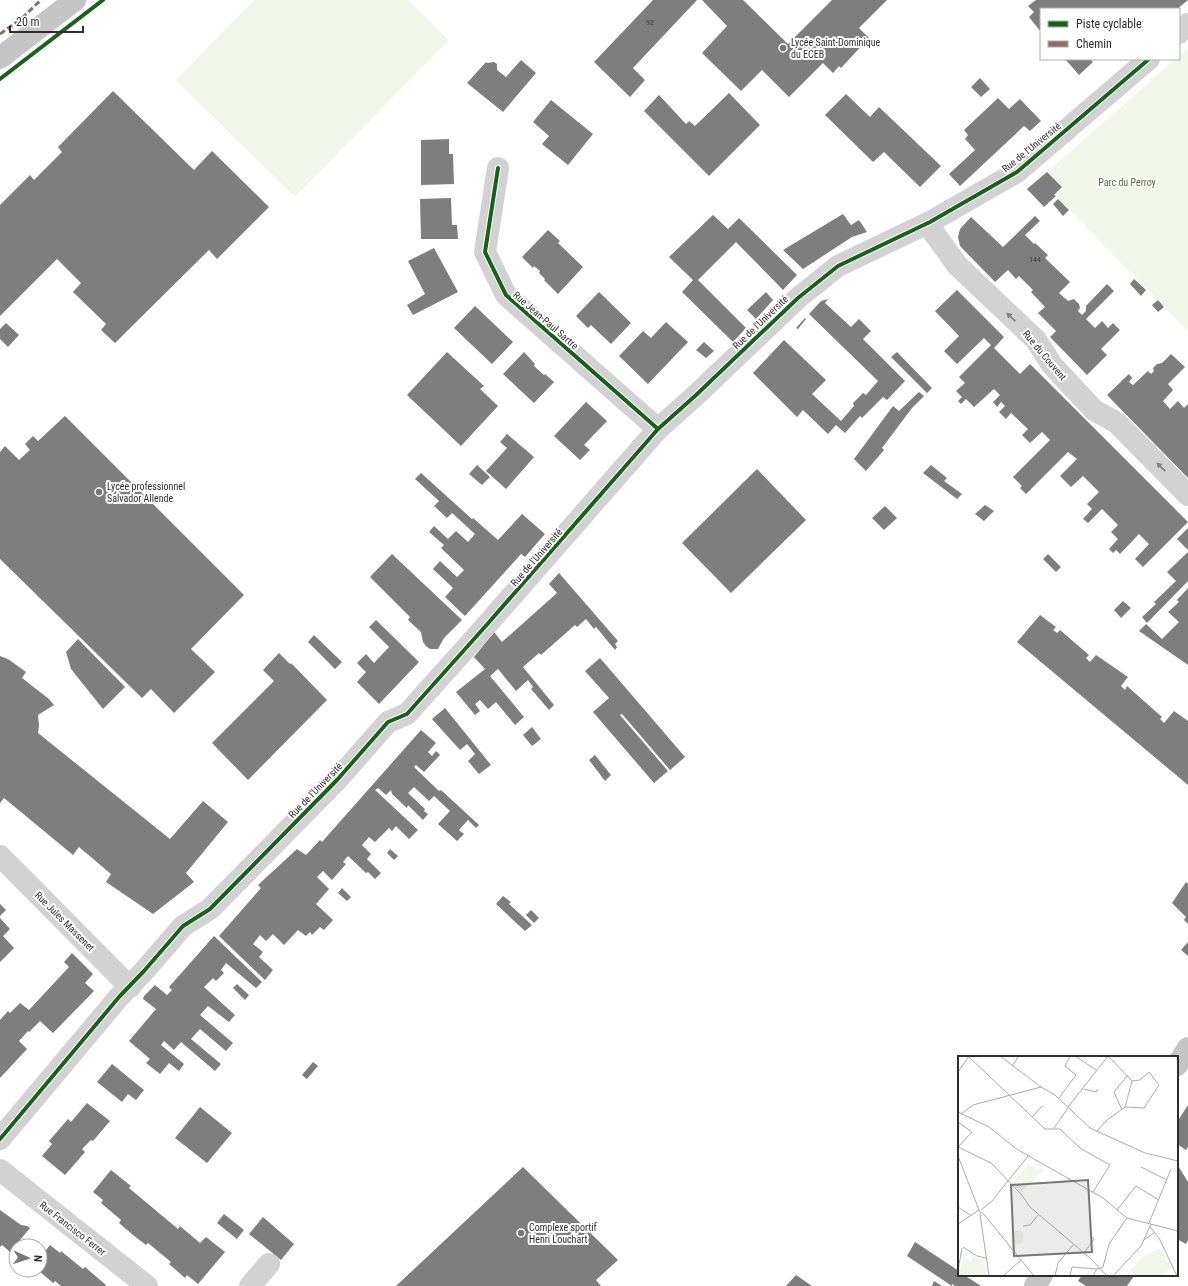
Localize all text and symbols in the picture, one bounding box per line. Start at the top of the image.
scale bar [10,8,83,34]
legend [1040,8,1180,60]
text: 20 m [16,15,40,29]
text: Piste cyclable [1076,17,1142,31]
house number: 92 [646,18,654,27]
place label: Lycée Saint-Dominique du ECEB [791,37,881,60]
text: Chemin [1076,37,1112,51]
marker: Lycée Saint-Dominique du ECEB [778,43,788,53]
street label: Rue de l'Université [1000,120,1063,174]
park label: Parc du Perroy [1098,177,1156,188]
house number: 144 [1029,255,1041,264]
street label: Rue Jean-Paul Sartre [511,289,581,352]
street label: Rue de l'Université [731,293,790,351]
one-way arrow [1006,312,1016,321]
street label: Rue du Couvent [1021,328,1069,382]
one-way arrow [1156,462,1166,472]
place label: Lycée professionnel Salvador Allende [107,481,185,504]
marker: Lycée professionnel Salvador Allende [94,487,104,497]
street label: Rue de l'Université [509,526,564,588]
street label: Rue de l'Université [286,760,345,820]
street label: Rue Jules Massenet [33,889,97,953]
inset map [958,1056,1178,1276]
street label: Rue Francisco Ferrer [37,1199,108,1258]
place label: Complexe sportif Henri Louchart [529,1222,597,1245]
marker: Complexe sportif Henri Louchart [516,1228,526,1238]
north arrow [8,1238,48,1278]
text: N [31,1255,44,1262]

